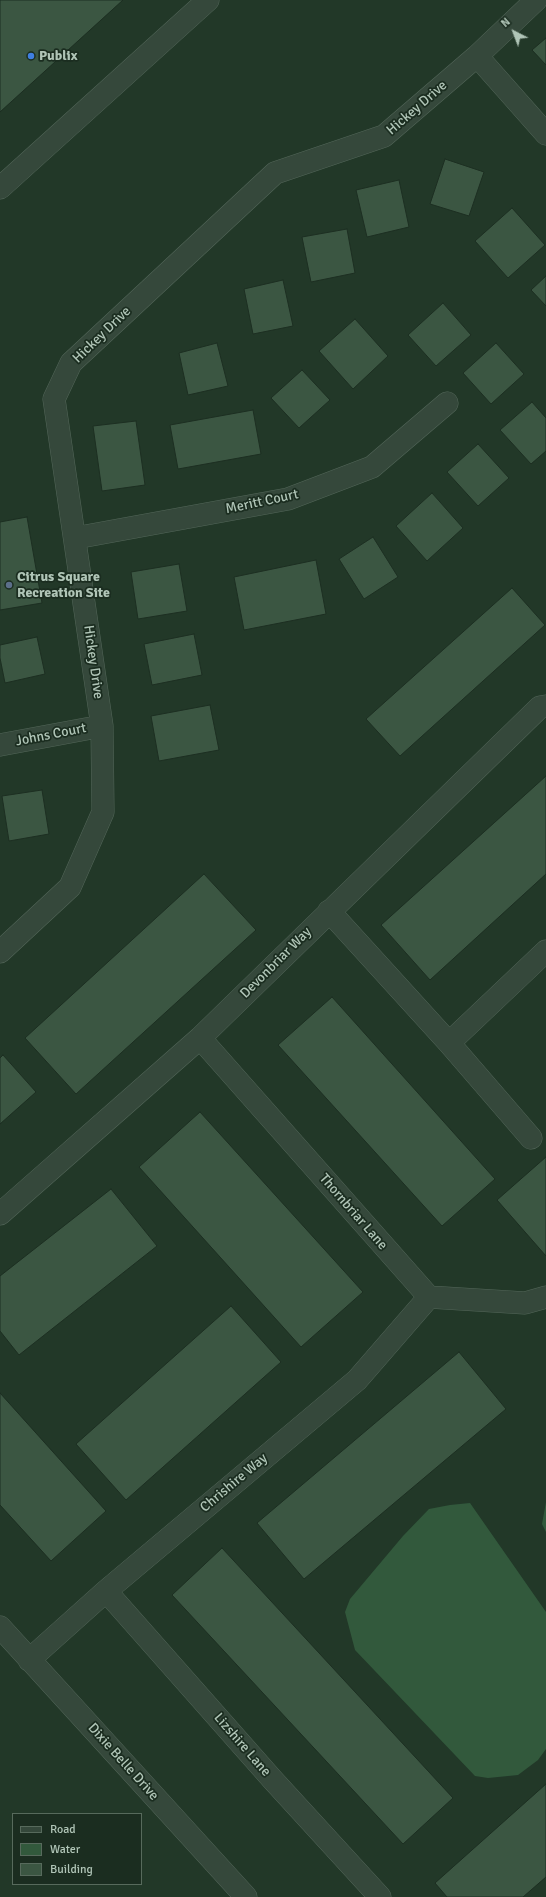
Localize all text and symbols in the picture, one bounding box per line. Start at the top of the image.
north arrow [494,12,534,52]
text: N [498,15,513,30]
place label: Publix [39,48,77,64]
marker: Publix [26,51,36,61]
street label: Hickey Drive [383,77,451,139]
street label: Hickey Drive [69,303,135,367]
street label: Meritt Court [224,486,300,518]
place label: Citrus Square Recreation Site [17,569,110,602]
marker: Citrus Square Recreation Site [4,580,14,590]
street label: Hickey Drive [80,624,106,700]
street label: Johns Court [14,720,88,750]
street label: Devonbriar Way [237,924,315,1002]
street label: Thornbriar Lane [315,1170,391,1254]
street label: Chrishire Way [197,1450,271,1516]
street label: Lizshire Lane [210,1710,274,1780]
street label: Dixie Belle Drive [84,1720,162,1804]
legend [12,1813,142,1885]
text: Road [50,1822,76,1837]
text: Water [50,1842,80,1857]
text: Building [50,1862,93,1877]

